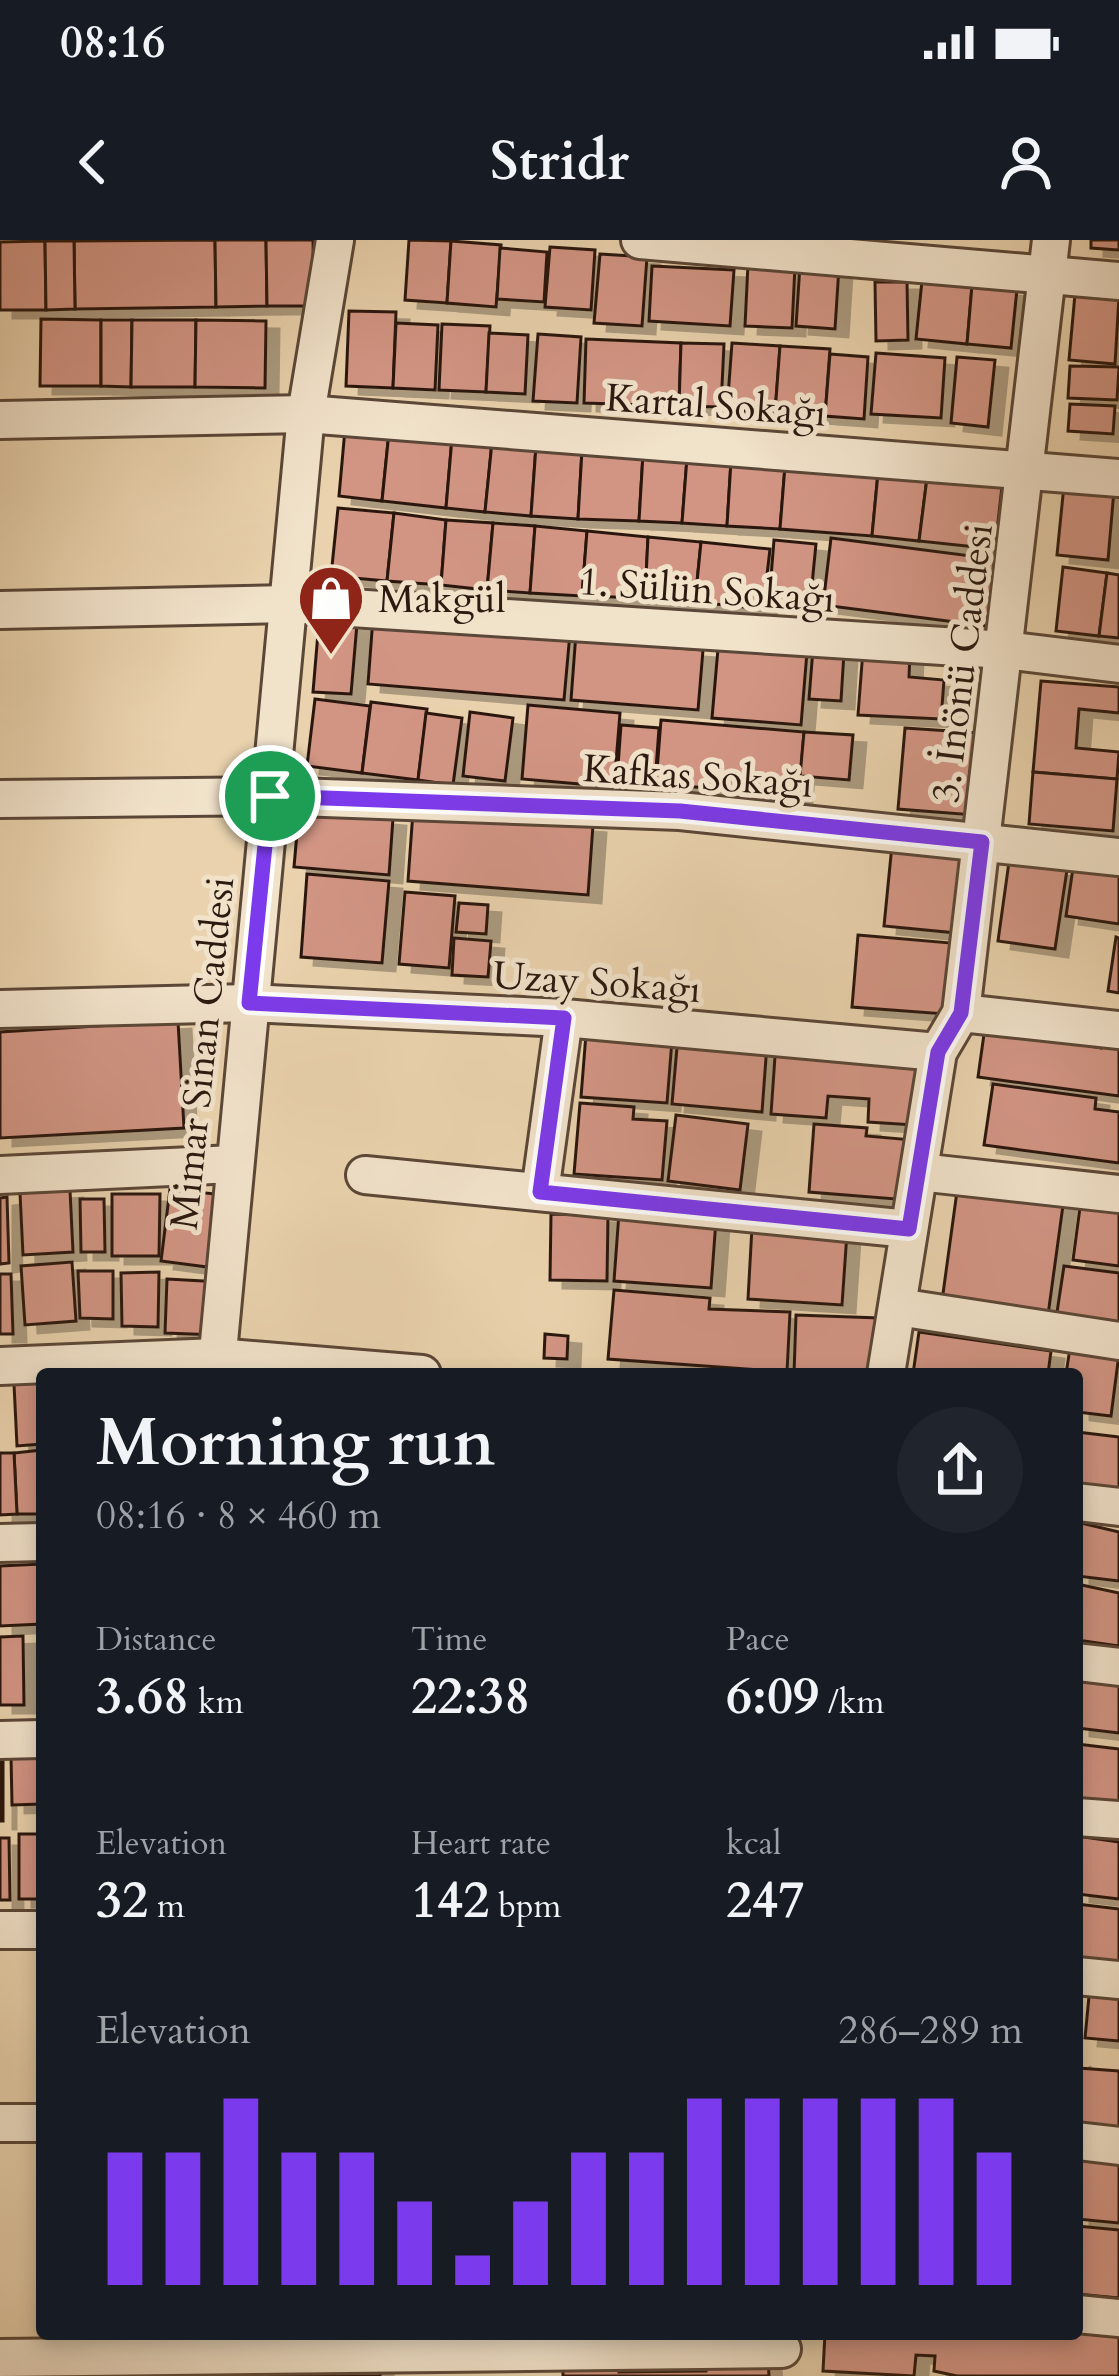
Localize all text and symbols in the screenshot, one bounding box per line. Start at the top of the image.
text: 08:16 [60,12,165,73]
text: Stridr [490,126,629,199]
icon: back [60,129,126,195]
icon: person [993,129,1059,195]
street label: Kartal Sokağı [604,371,828,440]
street label: 3. İnönü Caddesi [919,521,1006,806]
street label: 1. Sülün Sokağı [577,555,837,626]
shop icon: Makgül [296,563,366,657]
place label: Makgül [378,573,506,626]
street label: Kafkas Sokağı [581,742,815,811]
pin [219,745,321,847]
icon: arrive [237,763,303,829]
street label: Mimar Sinan Caddesi [158,874,247,1232]
street label: Uzay Sokağı [491,949,703,1016]
text: Morning run [96,1399,495,1488]
button: share [897,1407,1023,1533]
text: 08:16 · 8 × 460 m [96,1489,381,1542]
text: Distance [96,1617,217,1662]
text: Time [411,1617,487,1662]
text: Pace [726,1617,790,1662]
text: 3.68 [96,1662,189,1732]
text: 22:38 [411,1662,530,1732]
text: 6:09 [726,1662,819,1732]
text: km [189,1680,244,1725]
text: /km [819,1680,884,1725]
text: Elevation [96,1821,227,1866]
text: Heart rate [411,1821,551,1866]
text: kcal [726,1821,781,1866]
text: 32 [96,1866,148,1936]
text: 142 [411,1866,489,1936]
text: 247 [726,1866,804,1936]
text: m [148,1884,185,1929]
text: bpm [489,1884,561,1929]
text: Elevation [96,2004,251,2057]
text: 286–289 m [838,2004,1023,2057]

